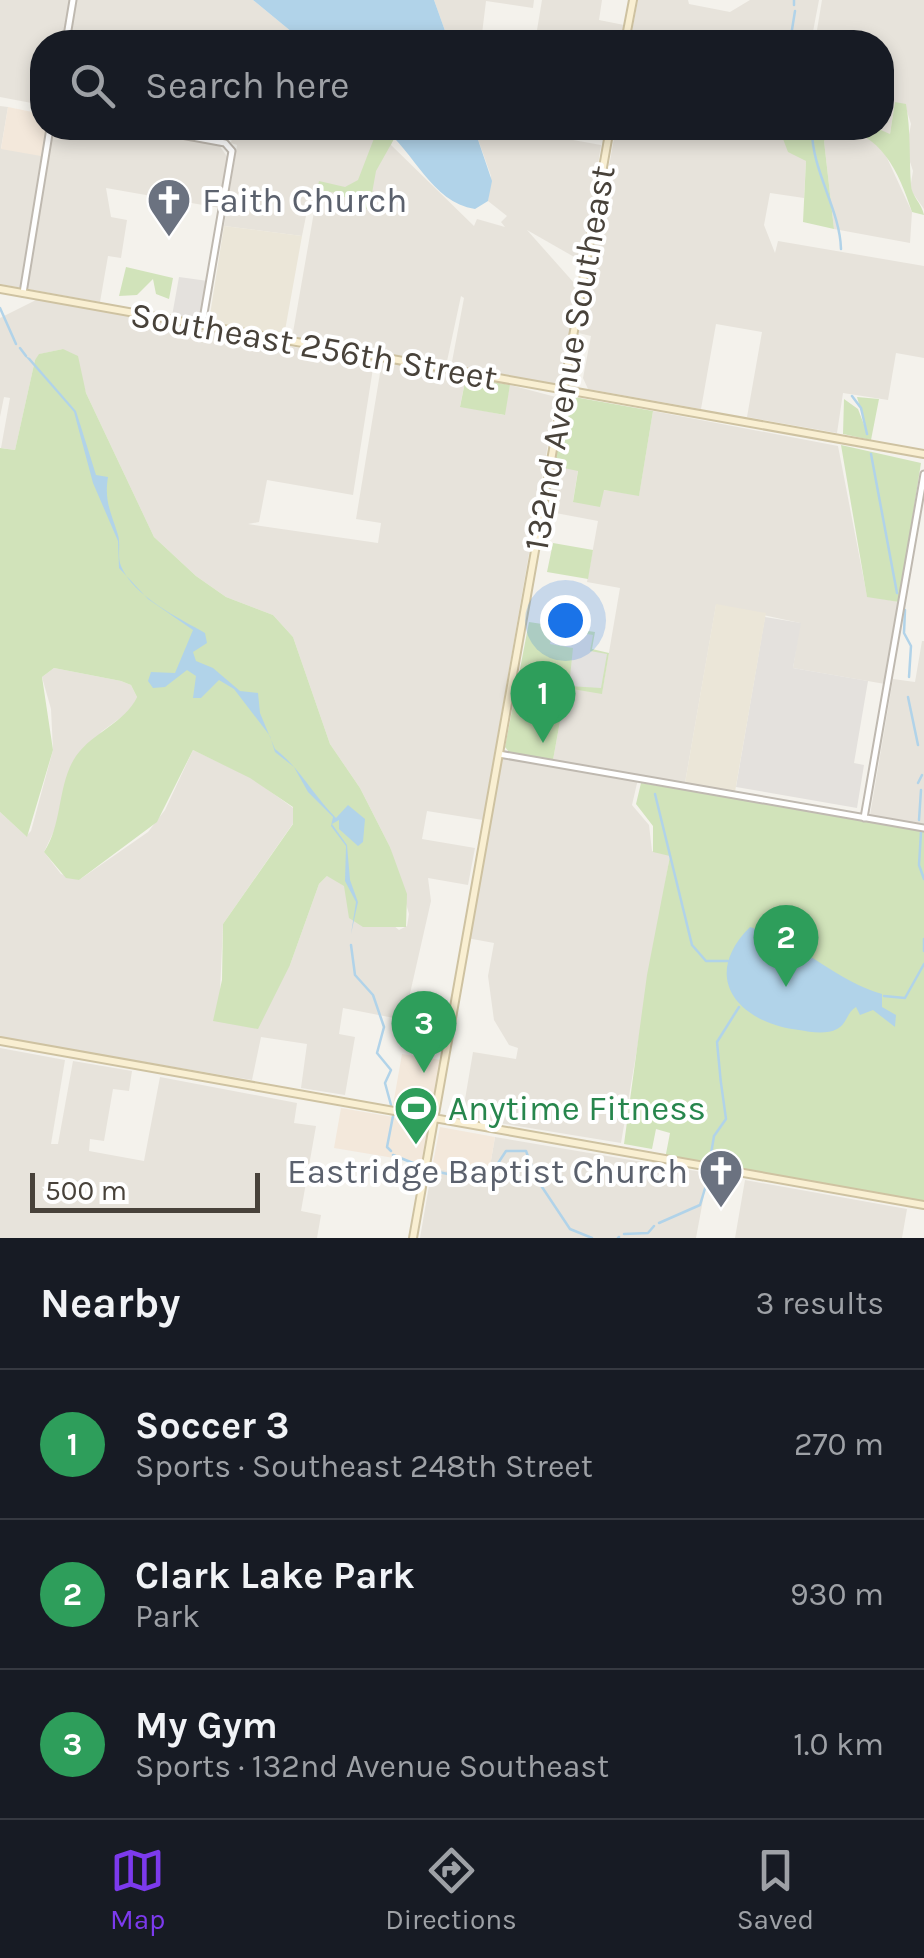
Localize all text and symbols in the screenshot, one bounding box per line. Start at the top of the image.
search box [30,30,894,140]
icon: search [65,58,120,113]
text: Search here [145,63,349,108]
street label: 132nd Avenue Southeast [515,162,624,554]
church icon: Faith Church [146,177,192,238]
place label: Faith Church [202,180,407,221]
street label: Southeast 256th Street [127,294,500,399]
your location [540,595,591,646]
pin: 1 [510,660,576,743]
pin: 2 [754,904,818,987]
pin: 3 [392,990,456,1073]
sports icon: Anytime Fitness [393,1085,439,1146]
place label: Anytime Fitness [448,1088,706,1129]
church icon: Eastridge Baptist Church [698,1148,744,1209]
place label: Eastridge Baptist Church [287,1151,688,1192]
scale bar [30,1168,260,1212]
text: 500 m [45,1174,127,1207]
text: Nearby [40,1278,180,1328]
text: 3 results [756,1285,884,1322]
text: Soccer 3 [135,1403,289,1448]
text: 1 [67,1426,78,1463]
text: 270 m [794,1426,884,1463]
text: Sports · Southeast 248th Street [135,1448,593,1485]
text: Clark Lake Park [135,1553,415,1598]
text: 2 [63,1576,82,1613]
text: 930 m [790,1576,884,1613]
text: Park [135,1598,200,1635]
text: My Gym [135,1703,278,1748]
text: 3 [63,1726,82,1763]
text: 1.0 km [793,1726,884,1763]
text: Sports · 132nd Avenue Southeast [135,1748,609,1785]
tab: Map [110,1843,165,1936]
tab: Directions [385,1843,517,1936]
tab: Saved [737,1843,814,1936]

